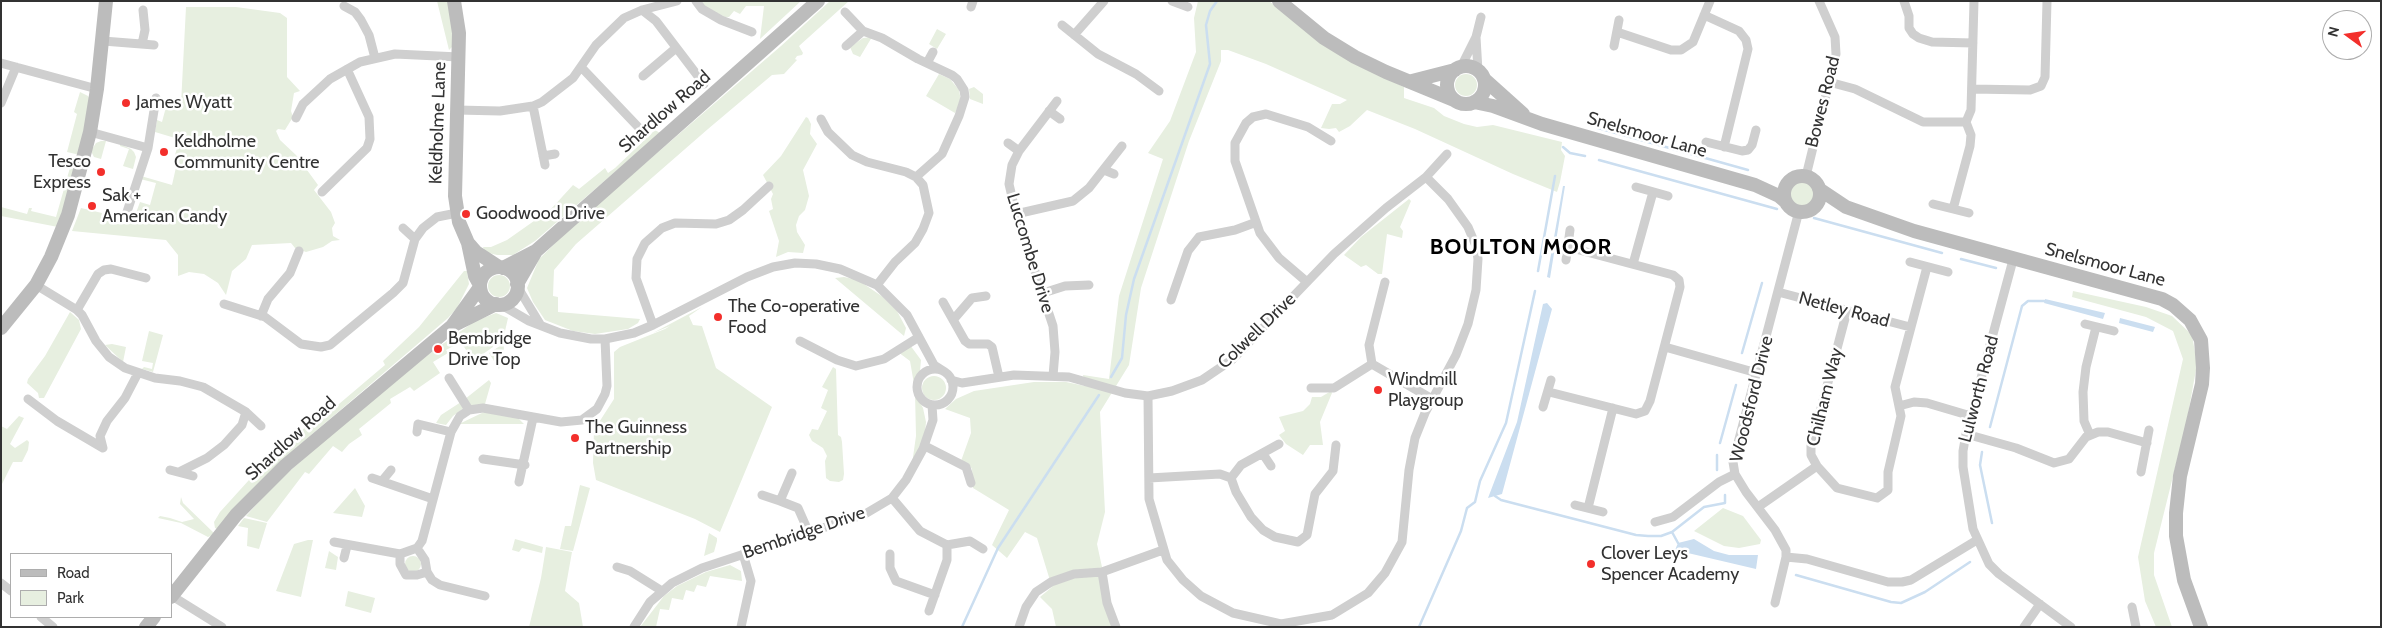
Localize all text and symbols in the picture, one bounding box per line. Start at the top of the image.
north arrow [2322,10,2372,60]
text: N [2323,25,2343,39]
street label: Bowes Road [1801,54,1845,150]
street label: Keldholme Lane [425,61,451,185]
street label: Shardlow Road [615,66,715,158]
place label: James Wyatt [136,92,232,114]
marker: James Wyatt [120,97,132,109]
street label: Snelsmoor Lane [1585,108,1709,162]
place label: Keldholme Community Centre [174,131,320,173]
marker: Keldholme Community Centre [158,146,170,158]
place label: Tesco Express [33,151,91,193]
marker: Tesco Express [95,166,107,178]
place label: Sak + American Candy [102,185,227,228]
street label: Luccombe Drive [1002,191,1058,315]
marker: Sak + American Candy [86,200,98,212]
place label: Goodwood Drive [476,203,605,225]
marker: Goodwood Drive [460,208,472,220]
district label: BOULTON MOOR [1428,235,1614,261]
street label: Snelsmoor Lane [2042,239,2168,291]
street label: Netley Road [1796,288,1892,332]
street label: Colwell Drive [1214,289,1300,373]
place label: The Co-operative Food [728,296,860,338]
marker: The Co-operative Food [712,311,724,323]
place label: Bembridge Drive Top [448,328,531,370]
street label: Lulworth Road [1954,333,2004,445]
street label: Woodsford Drive [1726,334,1778,464]
marker: Bembridge Drive Top [432,343,444,355]
street label: Chilham Way [1802,345,1848,449]
place label: Windmill Playgroup [1388,369,1463,412]
marker: Windmill Playgroup [1372,384,1384,396]
street label: Shardlow Road [241,393,341,485]
place label: The Guinness Partnership [585,417,687,459]
marker: The Guinness Partnership [569,432,581,444]
street label: Bembridge Drive [740,502,868,564]
place label: Clover Leys Spencer Academy [1601,543,1739,586]
legend [10,553,172,618]
marker: Clover Leys Spencer Academy [1585,558,1597,570]
text: Road [57,564,90,582]
text: Park [57,589,84,607]

